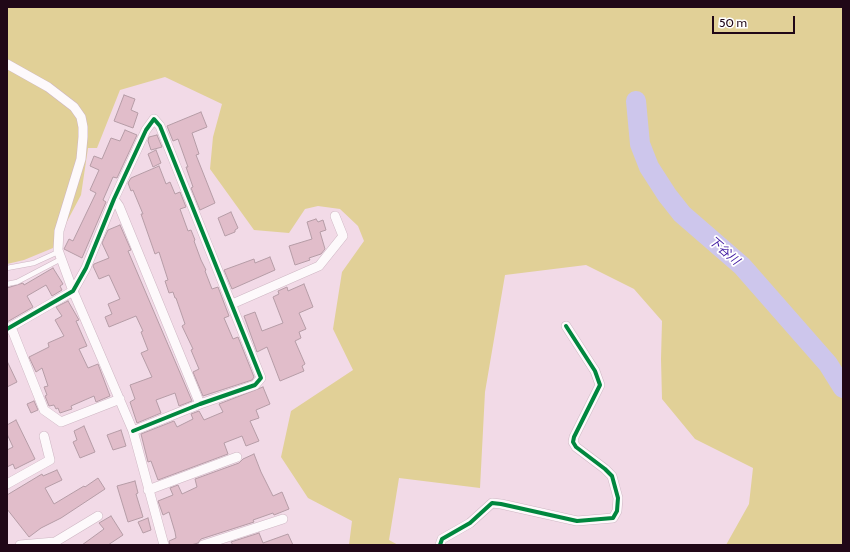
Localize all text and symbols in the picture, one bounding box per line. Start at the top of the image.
scale bar [714,8,797,34]
text: 50 m [719,15,747,30]
water label: 下谷川 [706,234,742,268]

